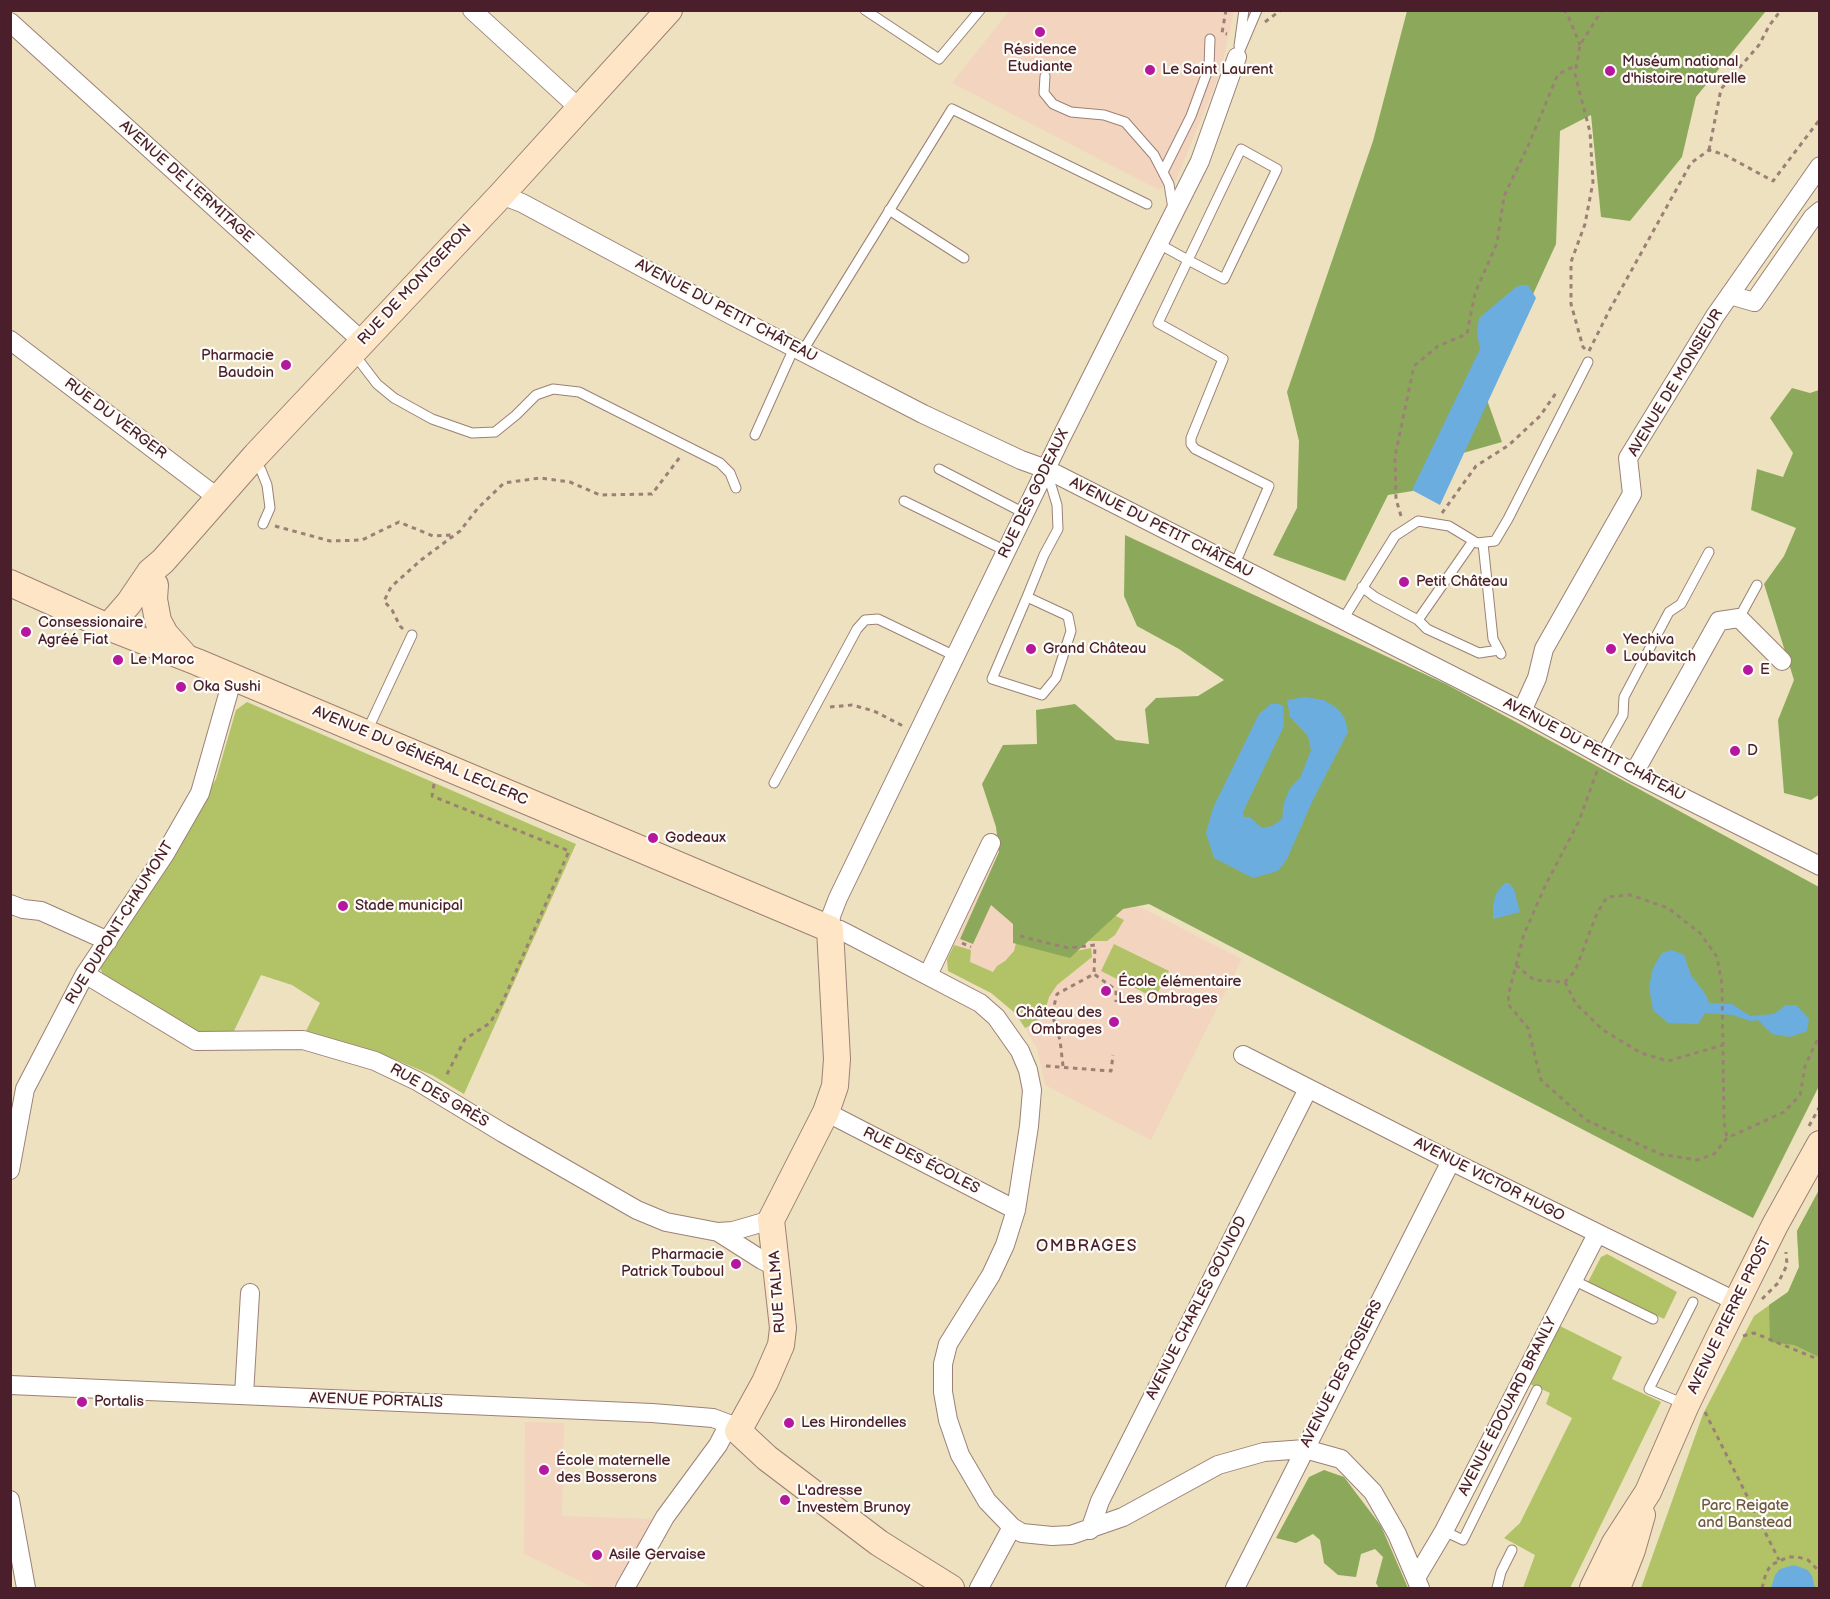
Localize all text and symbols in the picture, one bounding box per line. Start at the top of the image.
marker: Résidence Etudiante [1033,25,1047,39]
place label: Résidence Etudiante [1003,41,1077,76]
place label: Muséum national d'histoire naturelle [1622,53,1746,88]
place label: Le Saint Laurent [1162,61,1273,79]
marker: Le Saint Laurent [1143,63,1157,77]
marker: Muséum national d'histoire naturelle [1603,64,1617,78]
street label: AVENUE DE L'ERMITAGE [115,117,257,247]
street label: RUE DE MONTGERON [354,221,476,349]
street label: AVENUE DU PETIT CHÂTEAU [632,255,820,367]
street label: AVENUE DE MONSIEUR [1625,306,1727,460]
place label: Pharmacie Baudoin [201,347,274,382]
marker: Pharmacie Baudoin [279,358,293,372]
street label: RUE DU VERGER [60,375,170,463]
street label: RUE DES GODEAUX [995,427,1073,561]
street label: AVENUE DU PETIT CHÂTEAU [1066,474,1256,582]
place label: Petit Château [1416,573,1508,591]
marker: Petit Château [1397,575,1411,589]
place label: Consessionaire Agréé Fiat [38,614,143,649]
marker: Consessionaire Agréé Fiat [19,625,33,639]
place label: Yechiva Loubavitch [1623,631,1696,666]
place label: Grand Château [1043,640,1146,658]
marker: Grand Château [1024,642,1038,656]
marker: Yechiva Loubavitch [1604,642,1618,656]
place label: Le Maroc [130,651,194,669]
marker: Le Maroc [111,653,125,667]
place label: E [1760,661,1770,679]
marker: E [1741,663,1755,677]
place label: Oka Sushi [193,678,261,696]
marker: Oka Sushi [174,680,188,694]
street label: AVENUE DU PETIT CHÂTEAU [1500,694,1688,806]
street label: AVENUE DU GÉNÉRAL LECLERC [310,702,530,810]
place label: D [1747,742,1758,760]
marker: D [1728,744,1742,758]
place label: Godeaux [665,829,726,847]
marker: Godeaux [646,831,660,845]
street label: RUE DUPONT-CHAUMONT [62,838,178,1008]
place label: Stade municipal [355,897,463,915]
marker: Stade municipal [336,899,350,913]
place label: École élémentaire Les Ombrages [1118,973,1241,1008]
marker: École élémentaire Les Ombrages [1099,984,1113,998]
place label: Château des Ombrages [1016,1004,1102,1039]
marker: Château des Ombrages [1107,1015,1121,1029]
street label: RUE DES GRÈS [386,1060,492,1132]
street label: RUE DES ÉCOLES [860,1124,982,1198]
street label: AVENUE VICTOR HUGO [1411,1134,1567,1226]
street label: AVENUE CHARLES GOUNOD [1143,1213,1251,1403]
street label: AVENUE PIERRE PROST [1684,1235,1776,1397]
district label: OMBRAGES [1036,1237,1138,1257]
place label: Pharmacie Patrick Touboul [621,1246,724,1281]
street label: RUE TALMA [766,1250,790,1334]
marker: Pharmacie Patrick Touboul [729,1257,743,1271]
street label: AVENUE DES ROSIERS [1297,1297,1387,1451]
street label: AVENUE ÉDOUARD BRANLY [1455,1315,1561,1499]
street label: AVENUE PORTALIS [309,1390,443,1412]
place label: Portalis [94,1393,144,1411]
marker: Portalis [75,1395,89,1409]
place label: Les Hirondelles [801,1414,907,1432]
marker: Les Hirondelles [782,1416,796,1430]
place label: École maternelle des Bosserons [556,1452,670,1487]
marker: École maternelle des Bosserons [537,1463,551,1477]
place label: L'adresse Investem Brunoy [797,1482,911,1517]
marker: L'adresse Investem Brunoy [778,1493,792,1507]
park label: Parc Reigate and Banstead [1698,1497,1792,1532]
place label: Asile Gervaise [609,1546,706,1564]
marker: Asile Gervaise [590,1548,604,1562]

